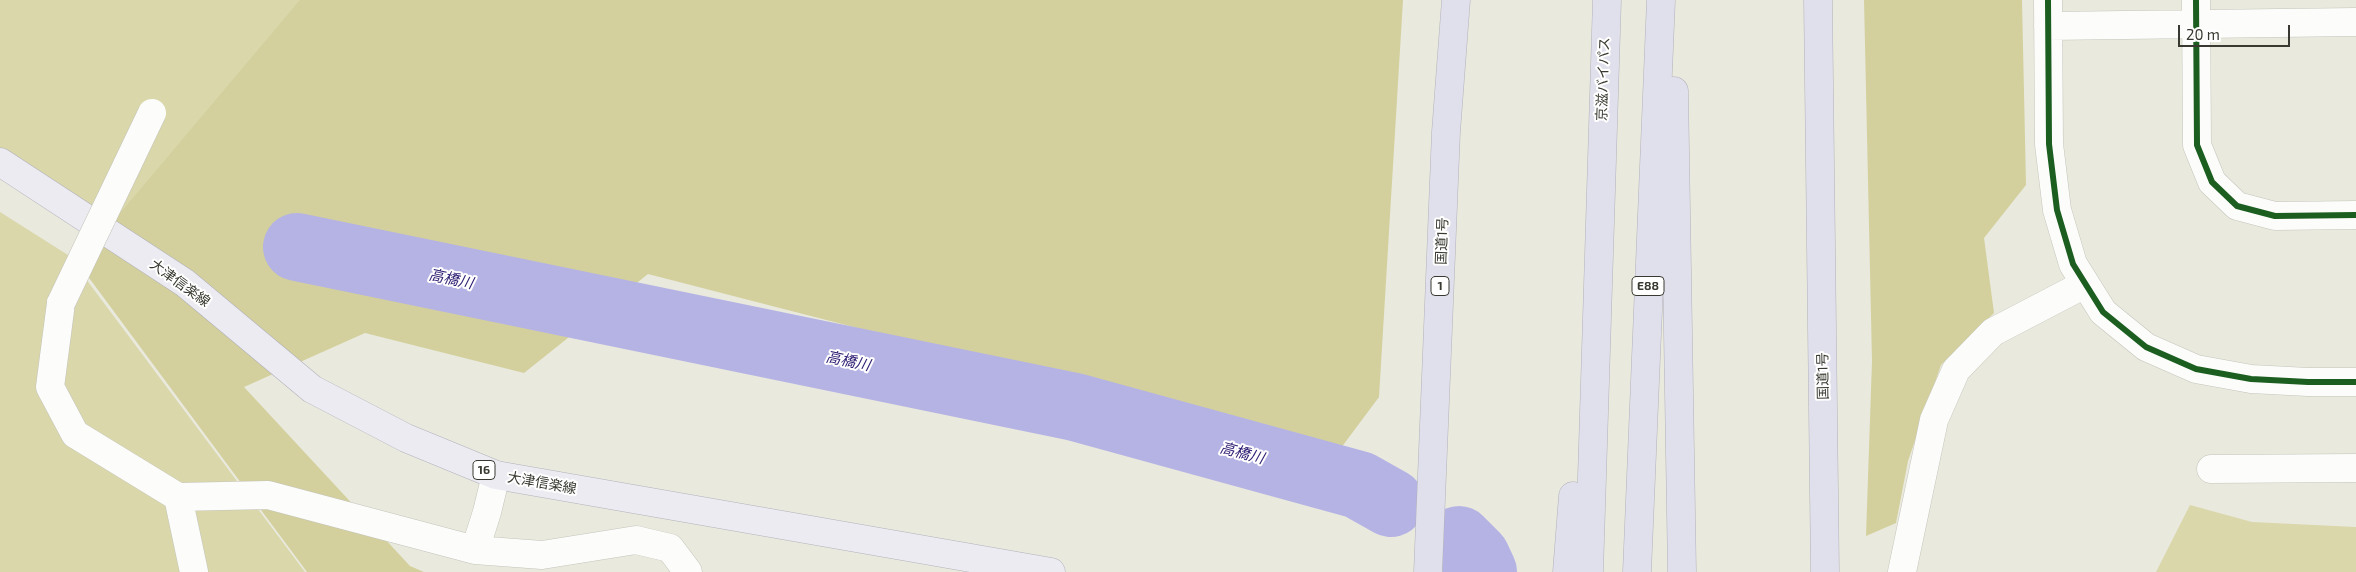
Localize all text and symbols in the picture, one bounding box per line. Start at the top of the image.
scale bar [2181,15,2294,47]
text: 20 m [2186,25,2220,43]
street label: 京滋バイパス [1593,37,1613,121]
street label: 国道1号 [1433,217,1451,265]
street label: 大津信楽線 [147,256,213,310]
water label: 高橋川 [427,266,475,292]
road number: 1 [1431,276,1449,296]
road number: E88 [1632,276,1664,296]
water label: 高橋川 [824,348,872,374]
street label: 国道1号 [1814,352,1832,400]
water label: 高橋川 [1218,438,1266,468]
road number: 16 [473,460,495,480]
street label: 大津信楽線 [506,469,578,497]

